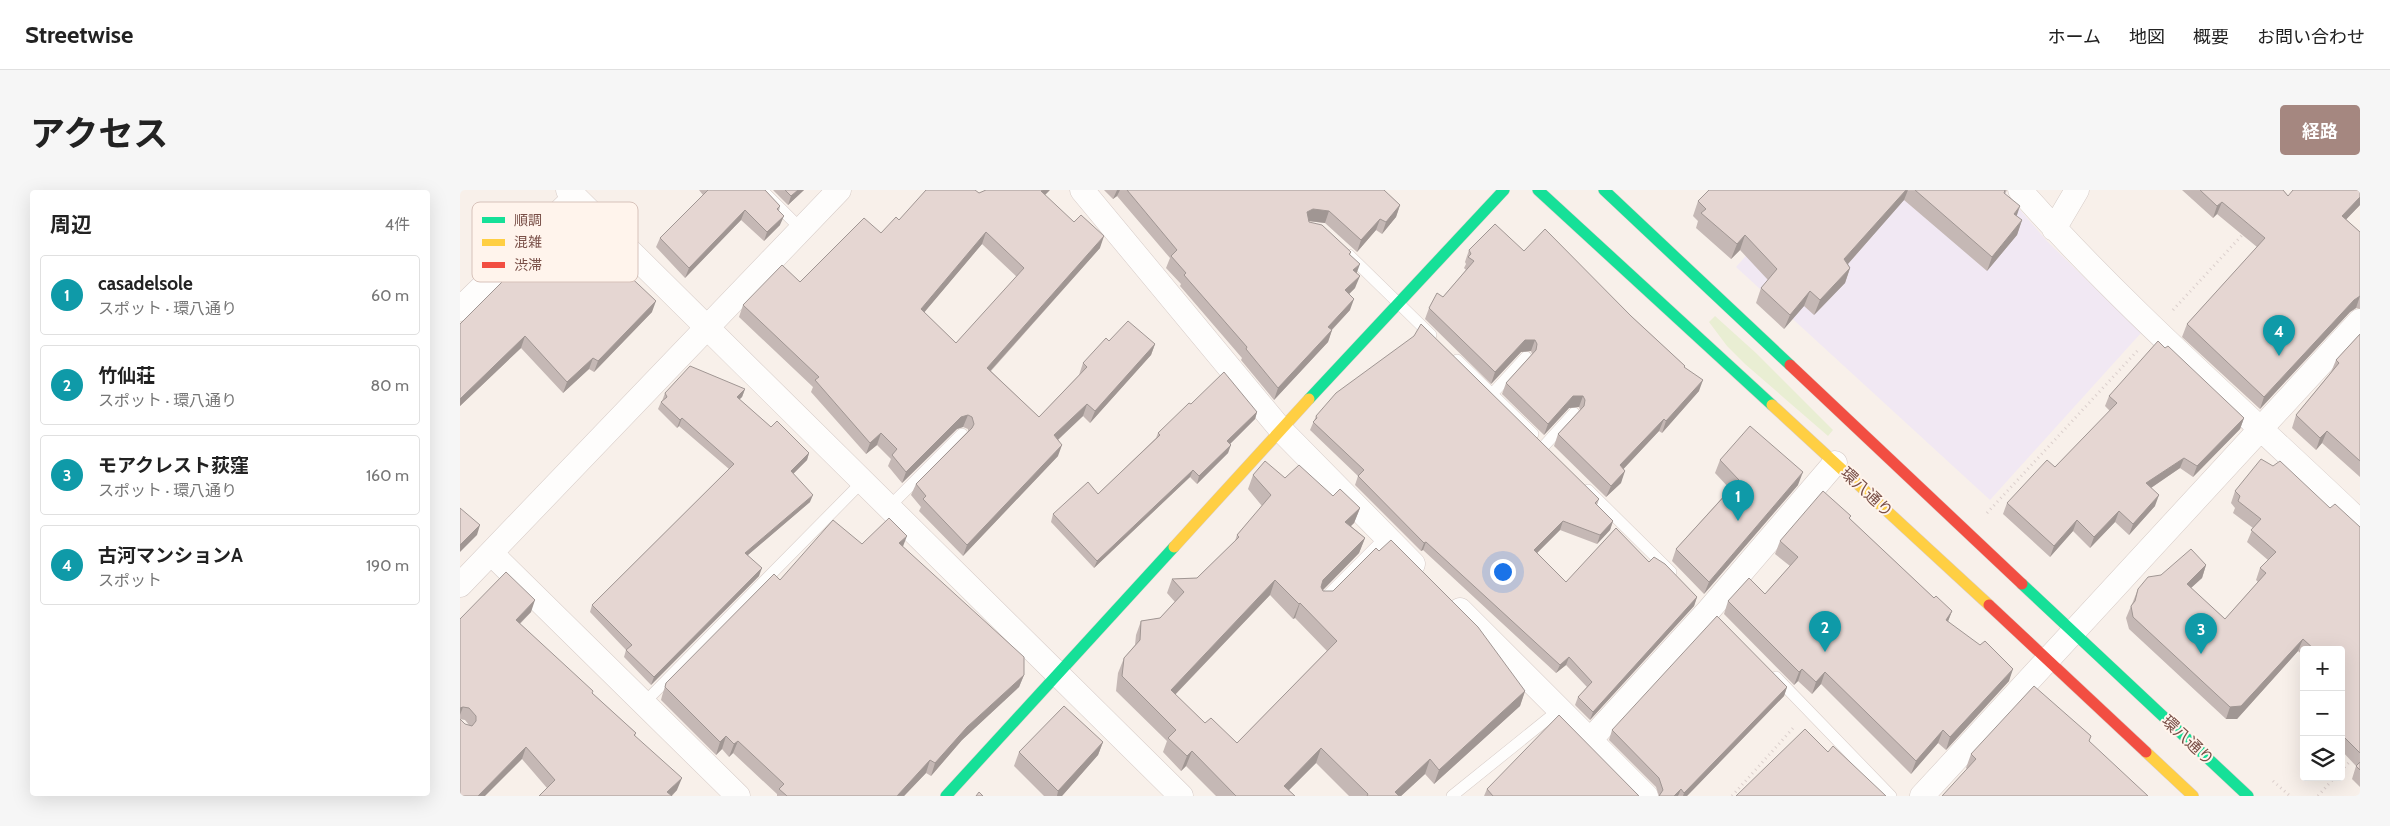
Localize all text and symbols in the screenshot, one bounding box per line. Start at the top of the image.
text: Streetwise [25,20,133,49]
text: ホーム [2048,26,2101,48]
text: 地図 [2129,26,2165,48]
text: 概要 [2193,26,2229,48]
text: お問い合わせ [2257,26,2365,48]
button: 経路 [2280,105,2360,155]
text: アクセス [30,112,168,155]
legend [472,202,638,282]
text: 順調 [514,211,542,229]
text: 周辺 [50,212,92,237]
text: 4件 [385,215,410,234]
text: 混雑 [514,233,542,251]
text: 渋滞 [514,256,542,274]
text: casadelsole [98,272,193,295]
text: 1 [64,286,70,305]
text: 60 m [371,286,409,305]
text: スポット · 環八通り [98,299,237,318]
pin: 4 [2263,315,2295,356]
text: 竹仙荘 [98,364,155,387]
text: 2 [63,376,71,395]
text: 80 m [371,376,409,395]
text: スポット · 環八通り [98,391,237,410]
text: モアクレスト荻窪 [98,454,249,477]
street label: 環八通り [1837,463,1897,521]
text: 3 [63,466,71,485]
text: 160 m [366,466,409,485]
pin: 1 [1722,480,1754,521]
text: スポット · 環八通り [98,481,237,500]
text: 古河マンションA [98,544,243,567]
text: 4 [62,556,72,575]
text: 190 m [366,556,409,575]
your location [1490,559,1516,585]
text: スポット [98,571,162,590]
pin: 2 [1809,611,1841,652]
pin: 3 [2185,613,2217,654]
map controls [2300,646,2345,781]
button: + [2300,646,2345,691]
button: − [2300,691,2345,736]
street label: 環八通り [2158,711,2218,769]
button: layers [2300,736,2345,781]

